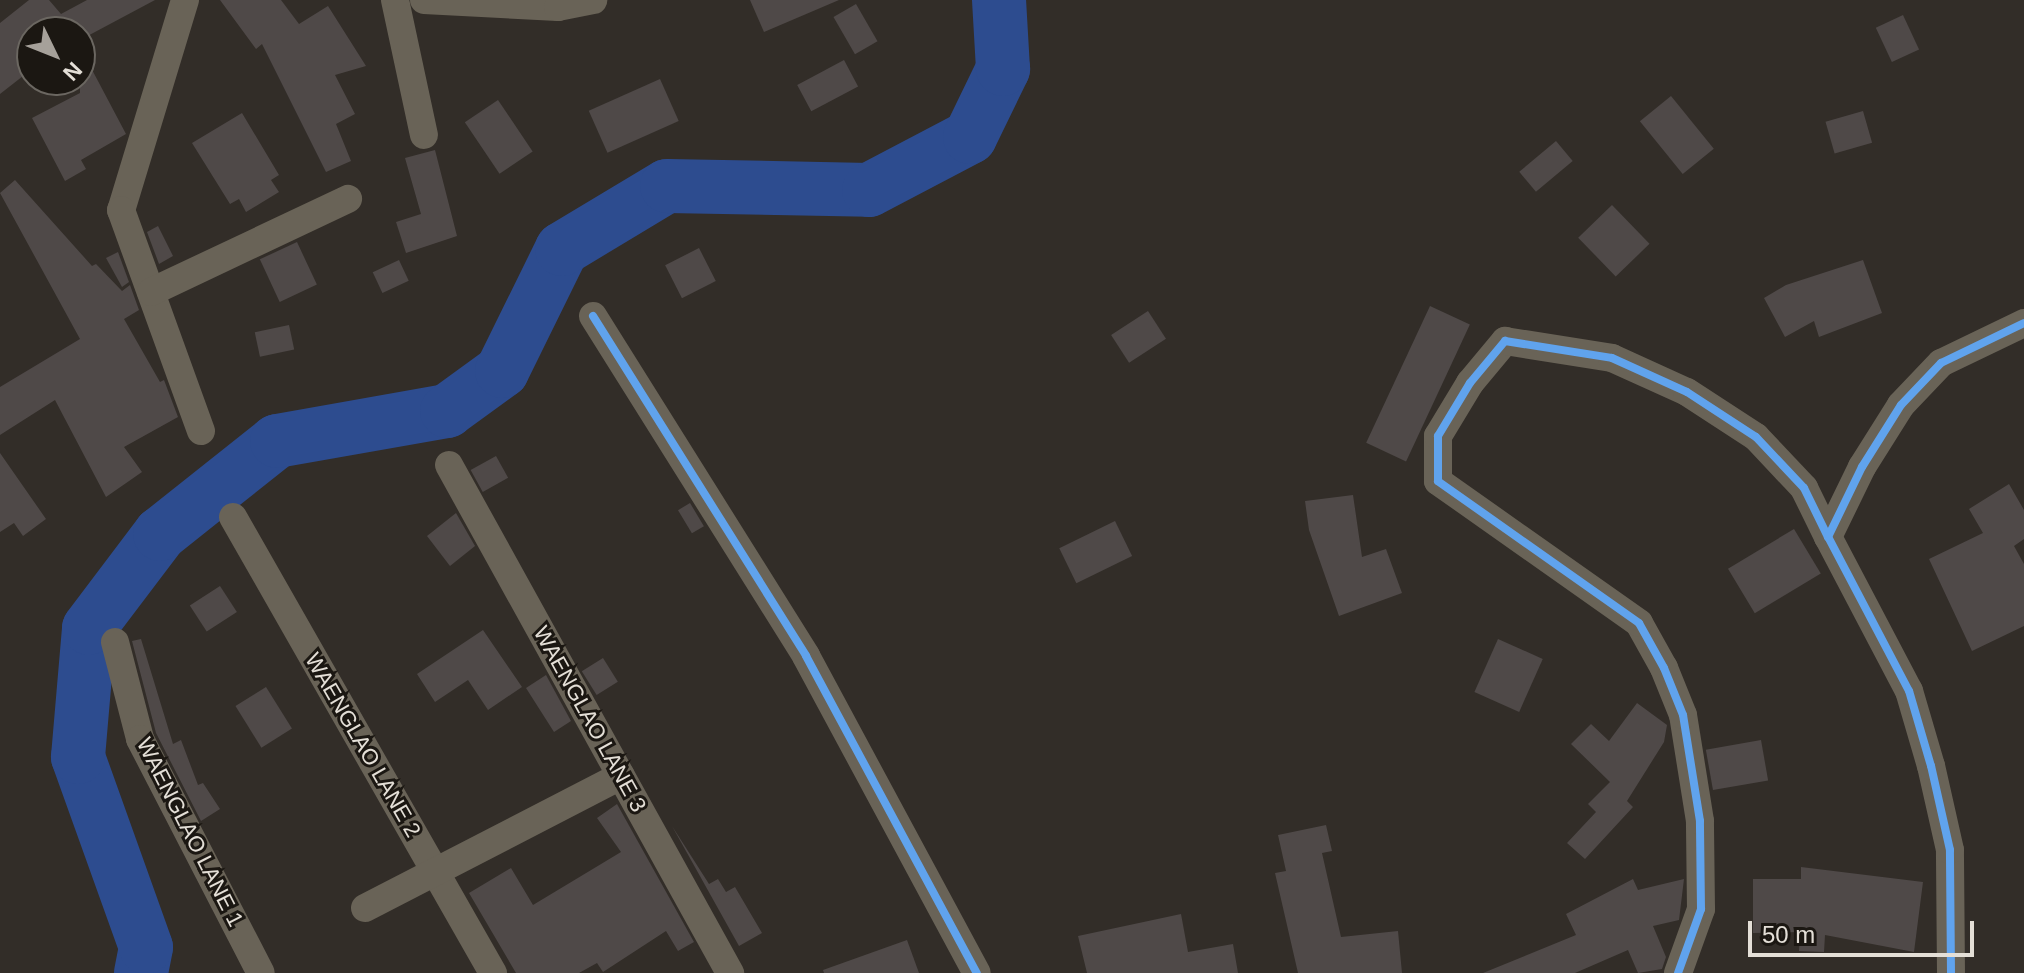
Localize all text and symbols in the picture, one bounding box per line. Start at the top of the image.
north arrow [16,16,96,96]
text: N [58,57,87,86]
street label: WAENGLAO LANE 3 [528,622,652,816]
street label: WAENGLAO LANE 2 [300,648,426,842]
street label: WAENGLAO LANE 1 [131,733,249,931]
scale bar [1752,905,1978,955]
text: 50 m [1762,921,1815,948]

